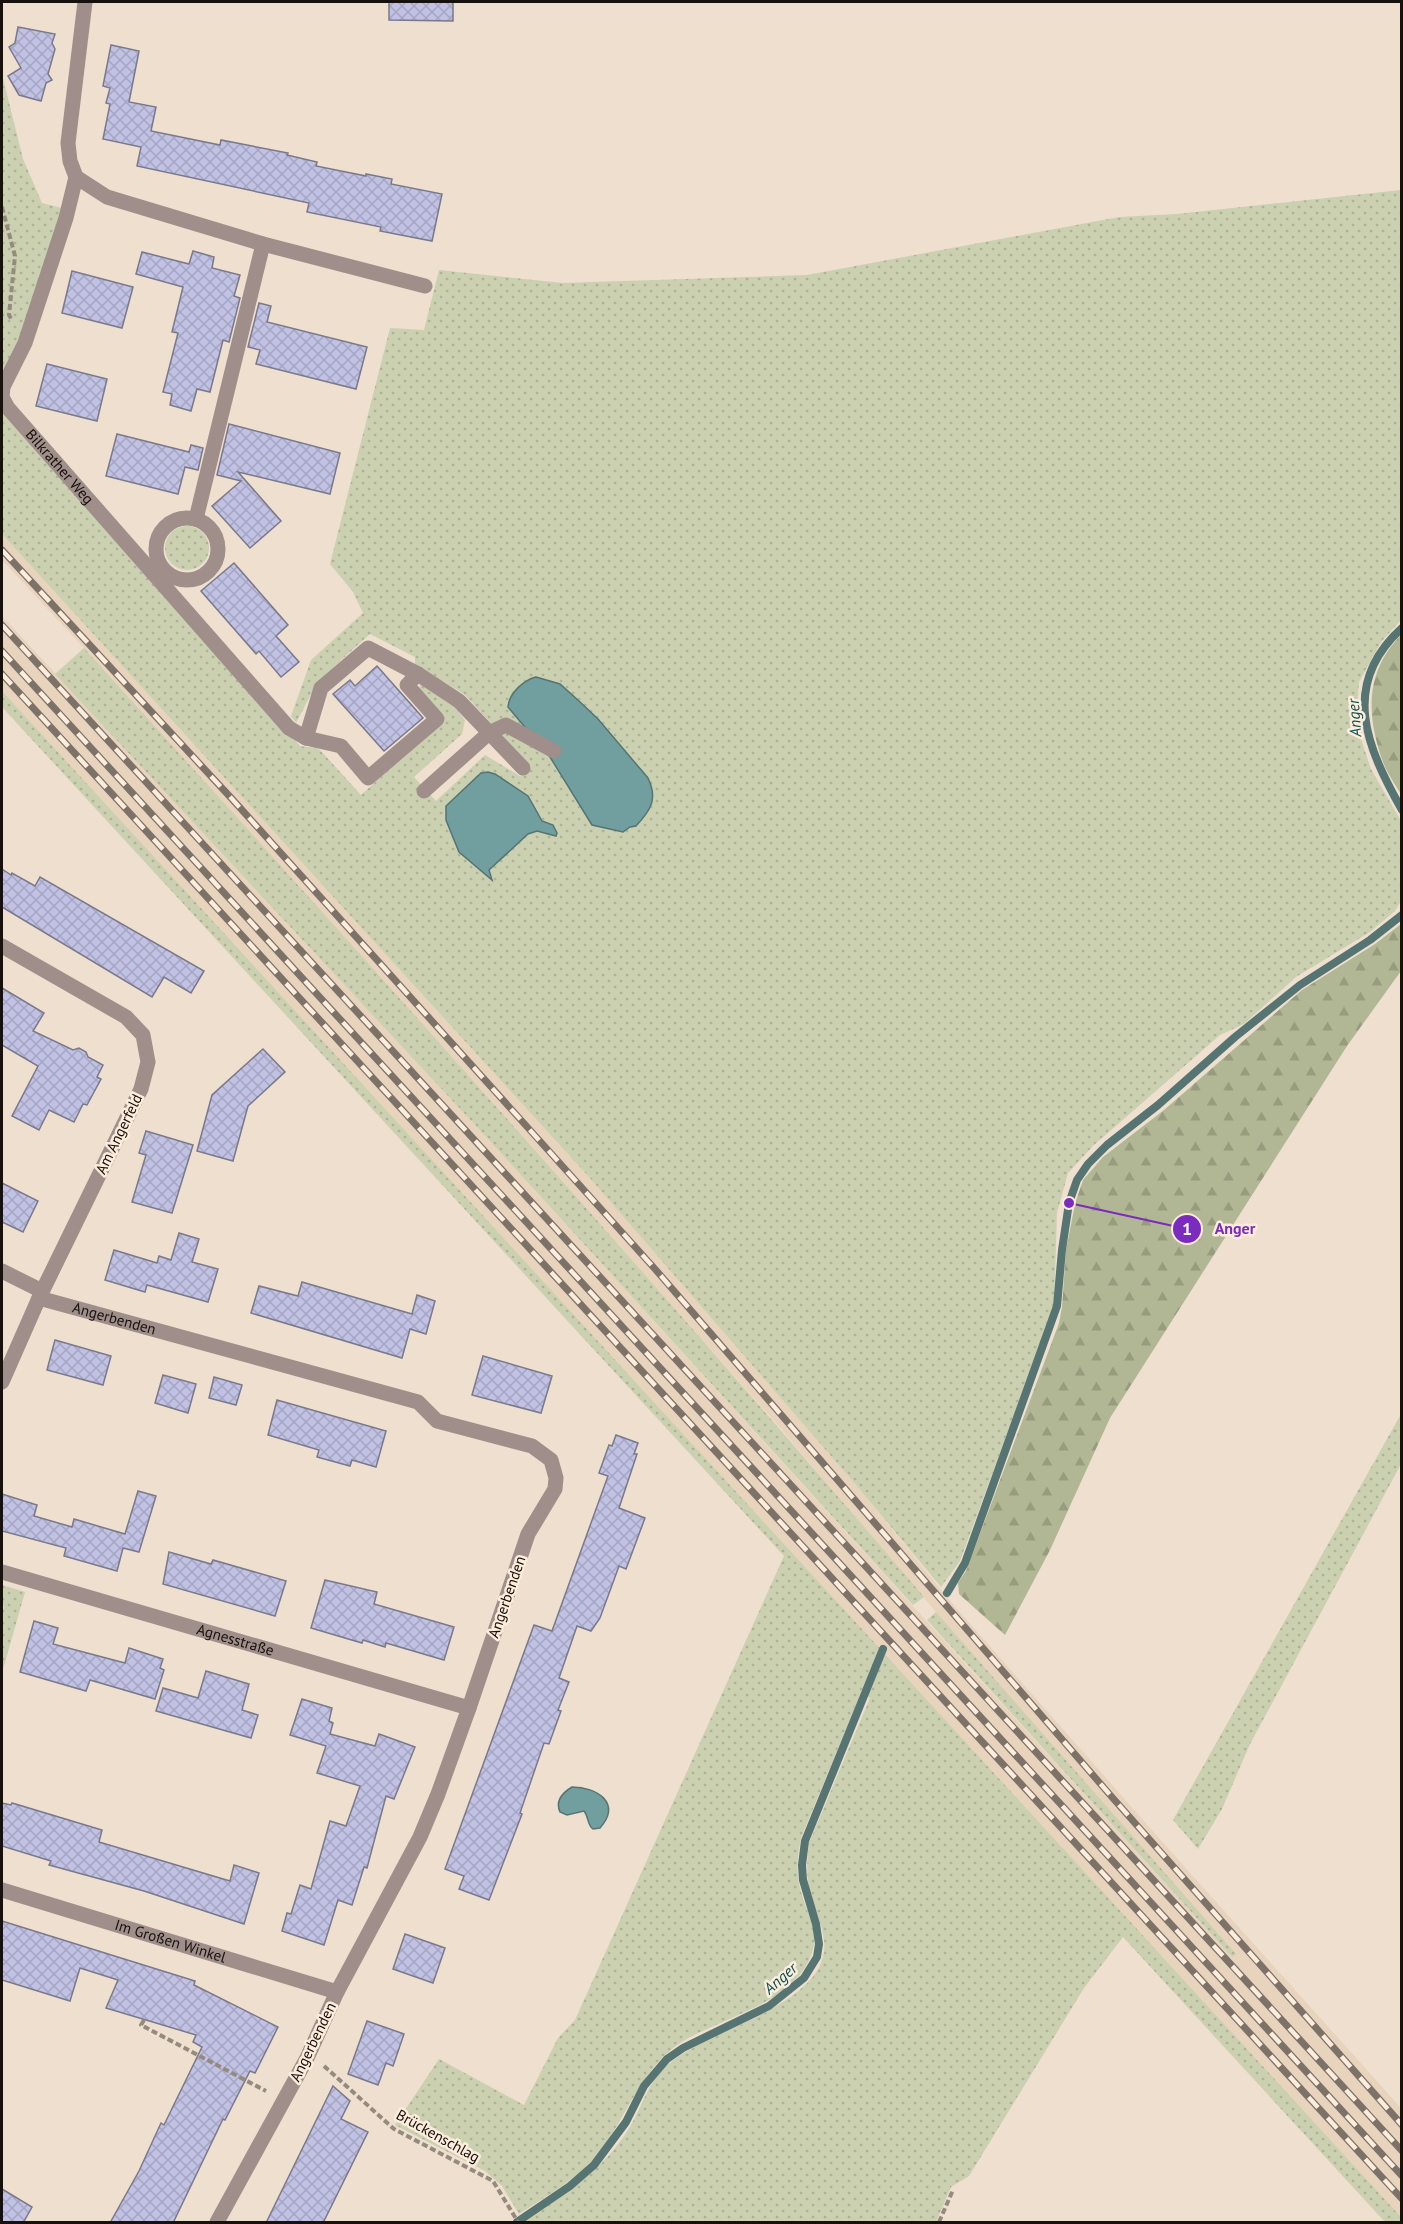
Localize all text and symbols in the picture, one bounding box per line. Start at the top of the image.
street label: Bilkrather Weg [22,425,98,508]
water label: Anger [1343,697,1365,739]
street label: Am Angerfeld [91,1091,146,1177]
callout: Anger [1172,1212,1267,1246]
text: 1 [1182,1217,1192,1240]
text: Anger [1215,1218,1256,1238]
street label: Angerbenden [71,1298,158,1339]
street label: Angerbenden [484,1553,529,1640]
street label: Agnesstraße [195,1619,276,1660]
street label: Im Großen Winkel [113,1915,229,1967]
water label: Anger [758,1957,802,1999]
street label: Angerbenden [285,1999,340,2084]
street label: Brückenschlag [393,2105,483,2166]

